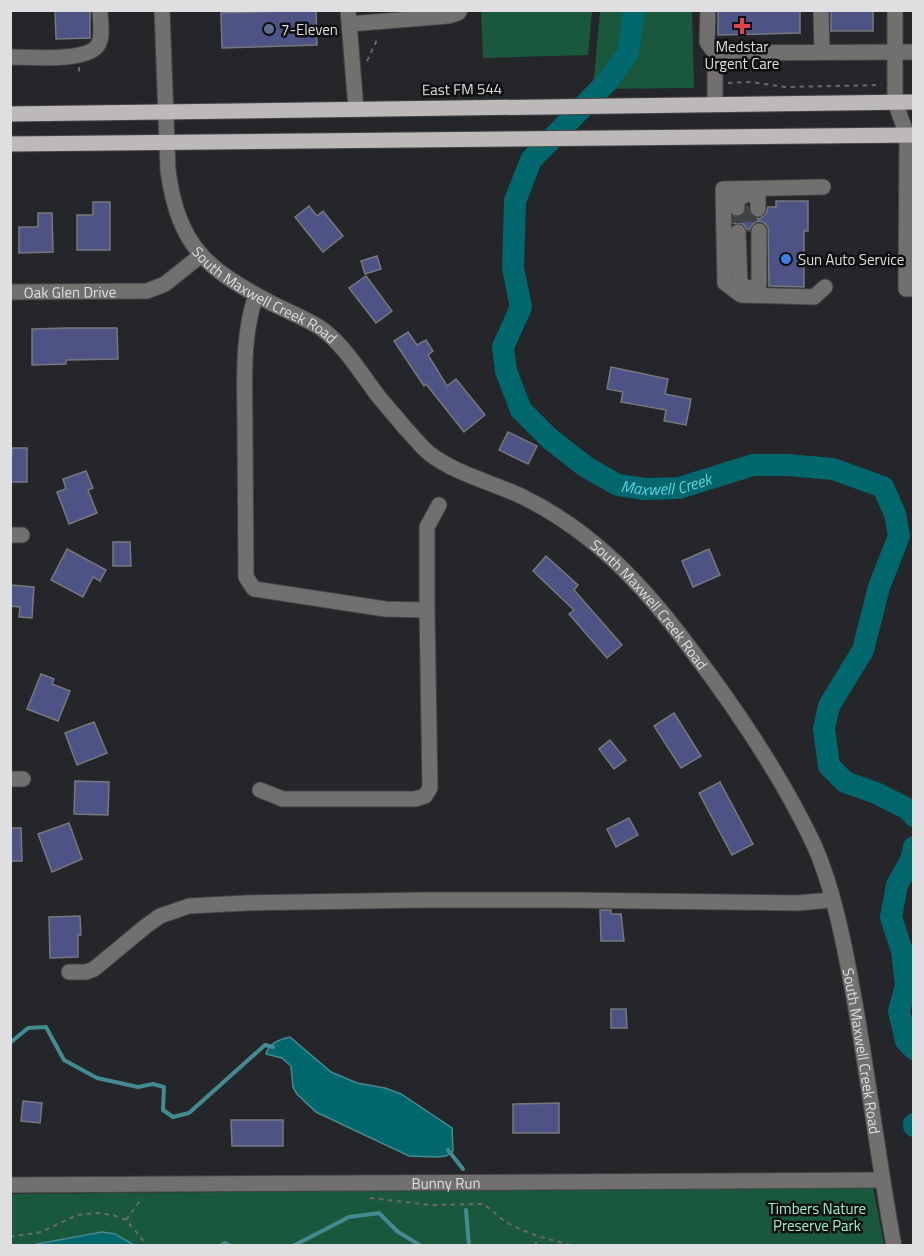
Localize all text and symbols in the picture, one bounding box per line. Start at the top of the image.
marker: Medstar Urgent Care [733,17,751,35]
place label: 7-Eleven [281,18,338,41]
marker: 7-Eleven [262,22,276,36]
place label: Medstar Urgent Care [705,35,779,75]
street label: East FM 544 [422,77,502,101]
street label: South Maxwell Creek Road [187,241,343,348]
place label: Sun Auto Service [798,248,904,271]
marker: Sun Auto Service [779,252,793,266]
street label: Oak Glen Drive [24,280,116,303]
water label: Maxwell Creek [619,466,716,502]
street label: South Maxwell Creek Road [586,533,714,674]
street label: South Maxwell Creek Road [837,966,887,1136]
street label: Bunny Run [411,1171,481,1194]
park label: Timbers Nature Preserve Park [768,1197,866,1237]

